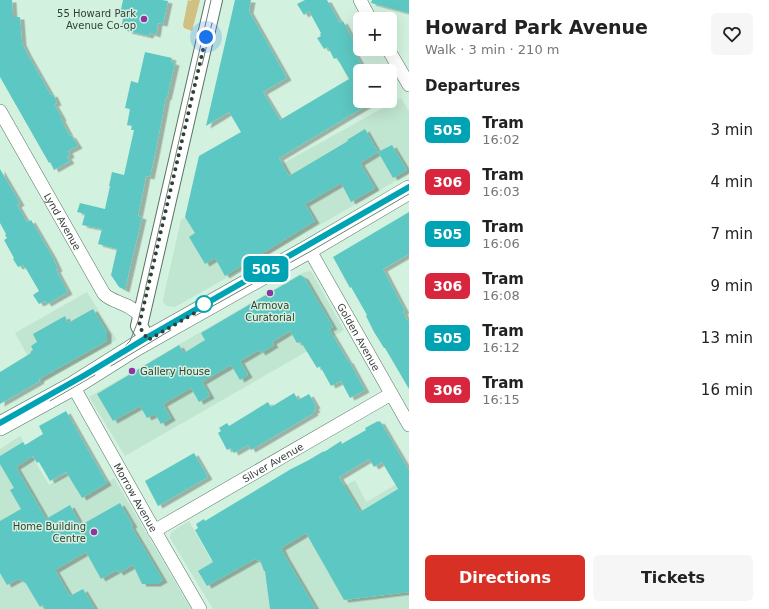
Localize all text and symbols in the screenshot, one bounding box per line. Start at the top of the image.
place label: 55 Howard Park Avenue Co-op [57,8,136,31]
map controls [353,12,397,108]
button: + [353,12,397,56]
button: heart [711,13,753,55]
marker: 55 Howard Park Avenue Co-op [139,14,149,24]
text: Howard Park Avenue [425,16,648,38]
your location [196,27,216,47]
text: Walk · 3 min · 210 m [425,42,559,57]
button: − [353,64,397,108]
text: Departures [425,77,520,95]
text: Tram [482,114,524,132]
text: 3 min [710,121,753,139]
text: 505 [433,122,462,138]
text: 16:02 [482,132,520,147]
text: Tram [482,166,524,184]
text: 4 min [710,173,753,191]
text: 306 [433,174,462,190]
text: 16:03 [482,184,520,199]
street label: Lynd Avenue [42,191,83,252]
text: Tram [482,218,524,236]
text: 7 min [710,225,753,243]
text: 505 [433,226,462,242]
text: 16:06 [482,236,520,251]
line badge: 505 [243,256,289,282]
text: 505 [251,261,281,277]
text: Tram [482,270,524,288]
text: 9 min [710,277,753,295]
text: 306 [433,278,462,294]
marker: Armova Curatorial [265,288,275,298]
text: 16:08 [482,288,520,303]
unlabelled marker [195,295,213,313]
place label: Armova Curatorial [245,300,295,323]
street label: Golden Avenue [335,301,382,373]
text: Tram [482,322,524,340]
text: 13 min [701,329,753,347]
text: 505 [433,330,462,346]
text: 16:12 [482,340,520,355]
marker: Gallery House [127,366,137,376]
place label: Gallery House [140,366,210,377]
text: Tram [482,374,524,392]
text: 16 min [701,381,753,399]
text: 306 [433,382,462,398]
text: 16:15 [482,392,520,407]
street label: Silver Avenue [240,441,305,485]
street label: Morrow Avenue [112,461,159,534]
place label: Home Building Centre [13,521,86,544]
marker: Home Building Centre [89,527,99,537]
button: Directions [425,555,585,601]
button: Tickets [593,555,753,601]

